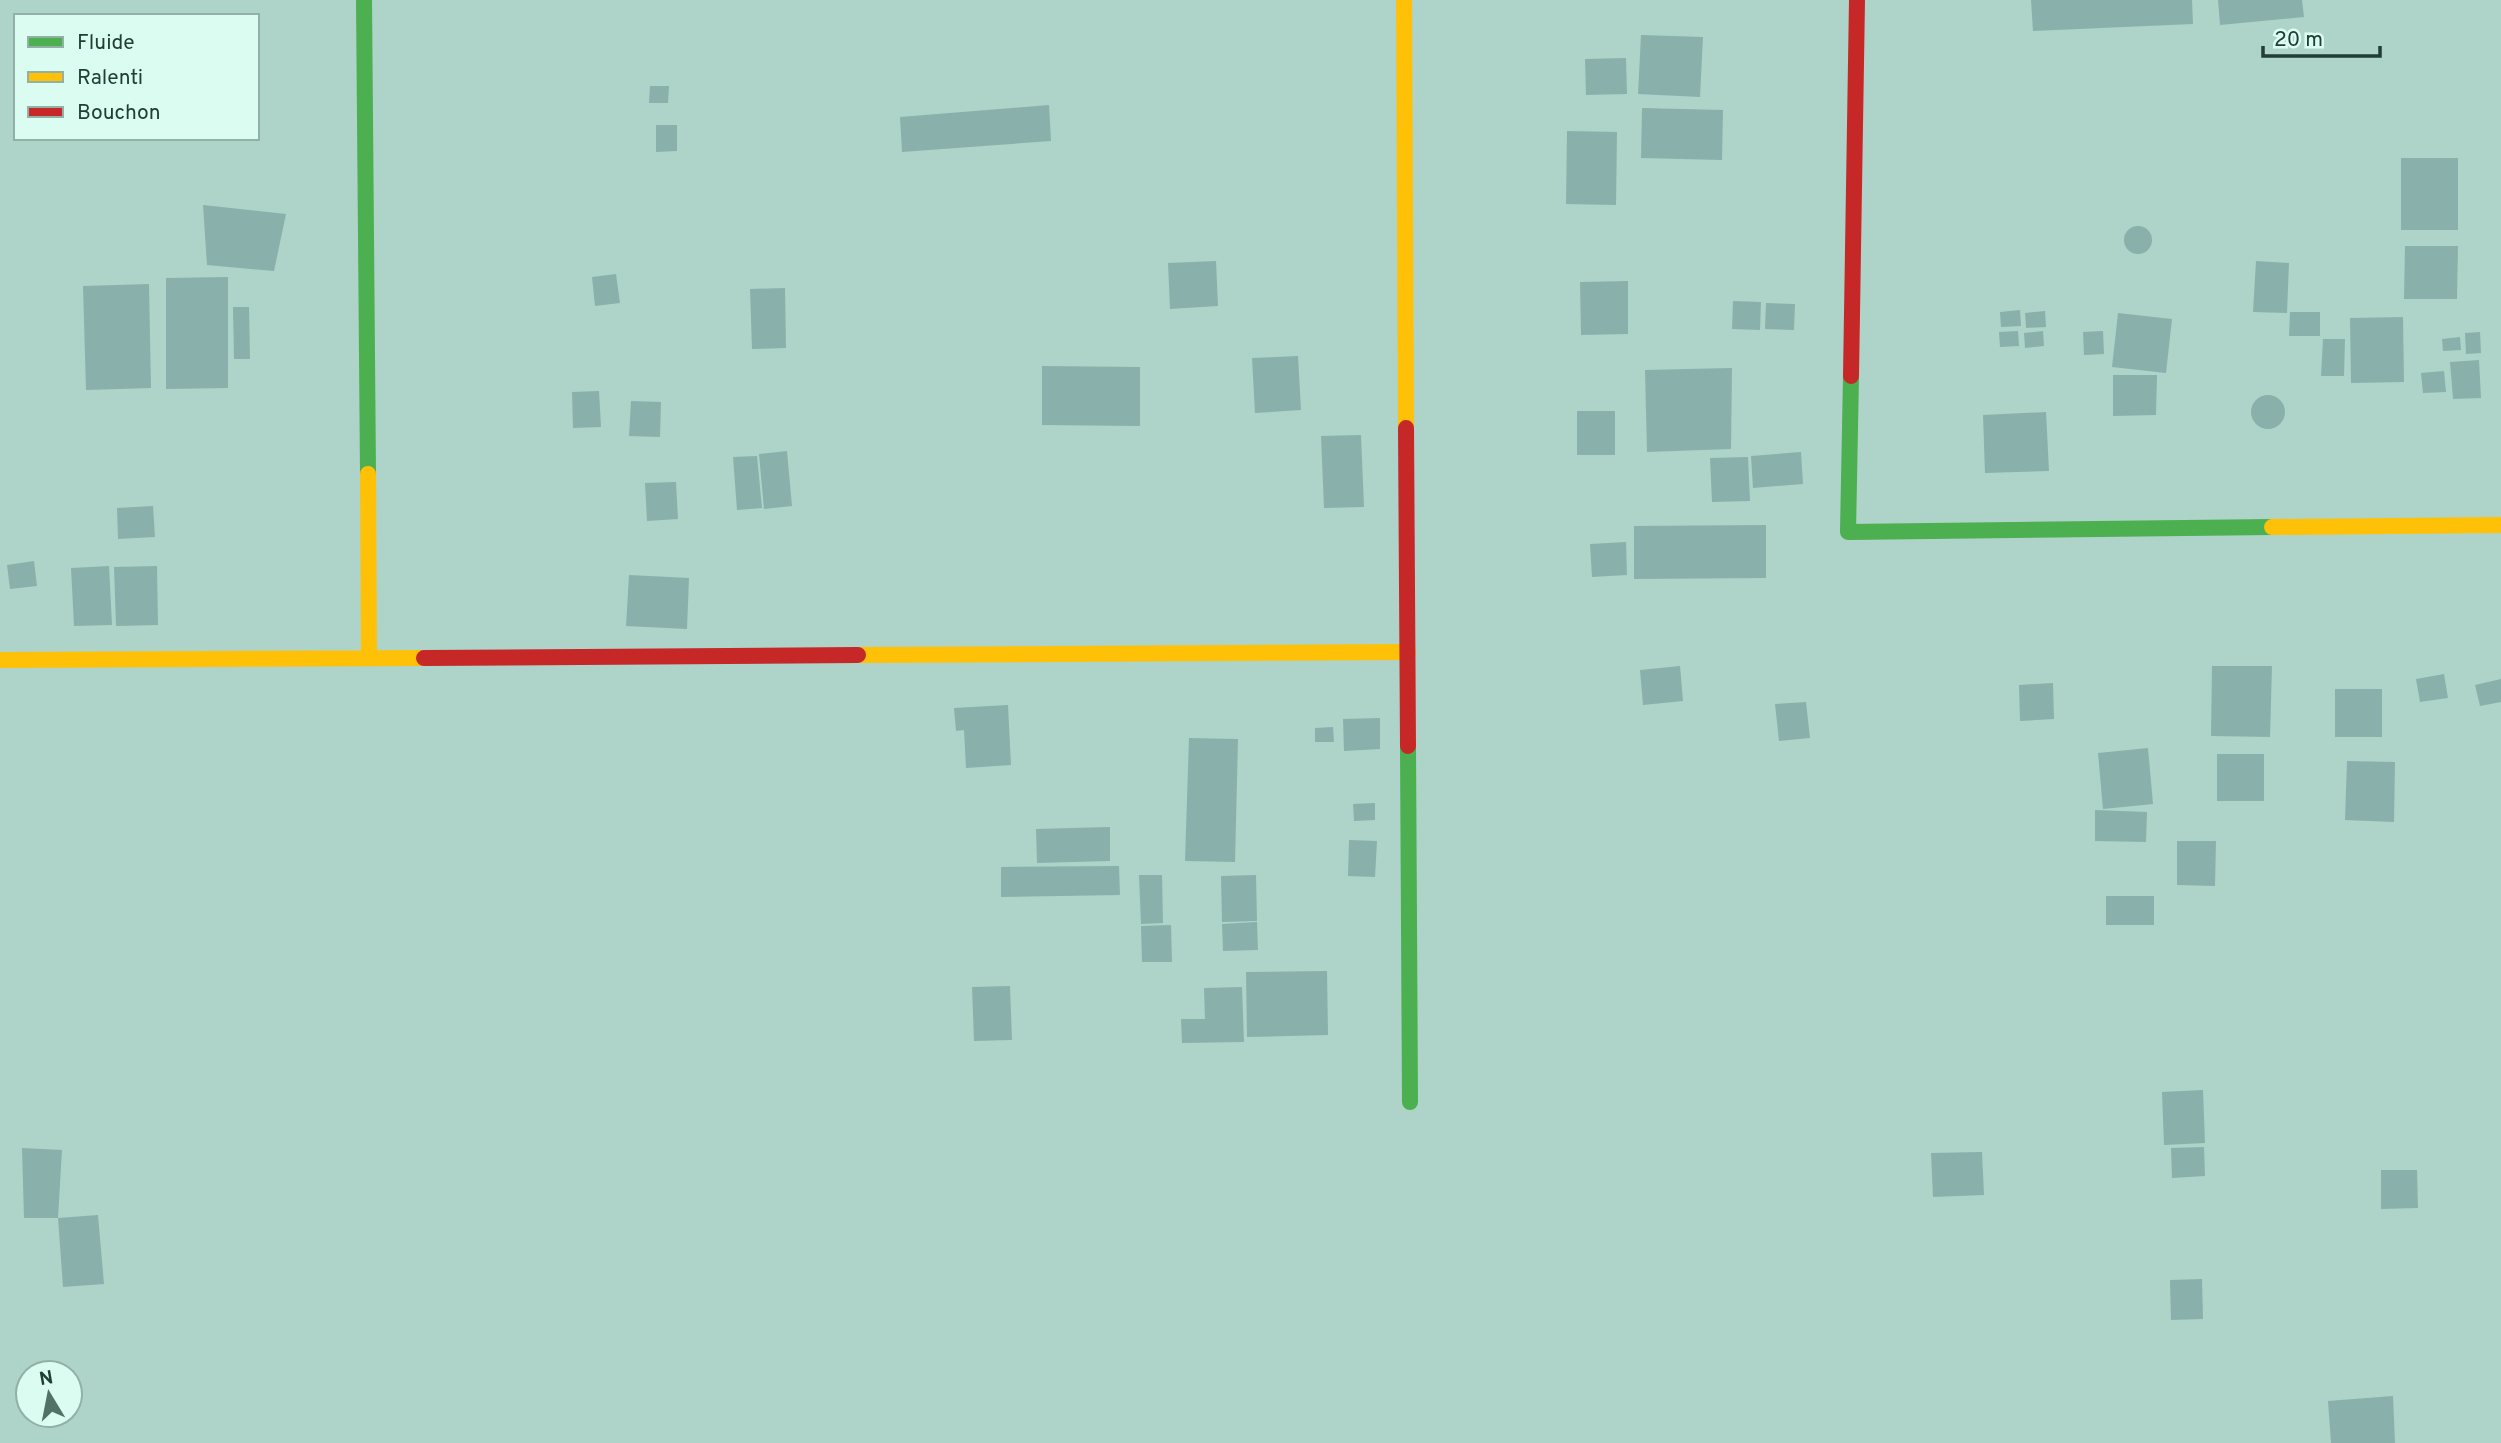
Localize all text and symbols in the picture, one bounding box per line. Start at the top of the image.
legend [14,14,259,140]
scale bar [2263,14,2380,58]
text: 20 m [2274,27,2323,54]
text: Fluide [77,30,135,57]
text: Ralenti [77,65,143,92]
text: Bouchon [77,100,160,127]
north arrow [14,1359,84,1429]
text: N [38,1366,55,1392]

